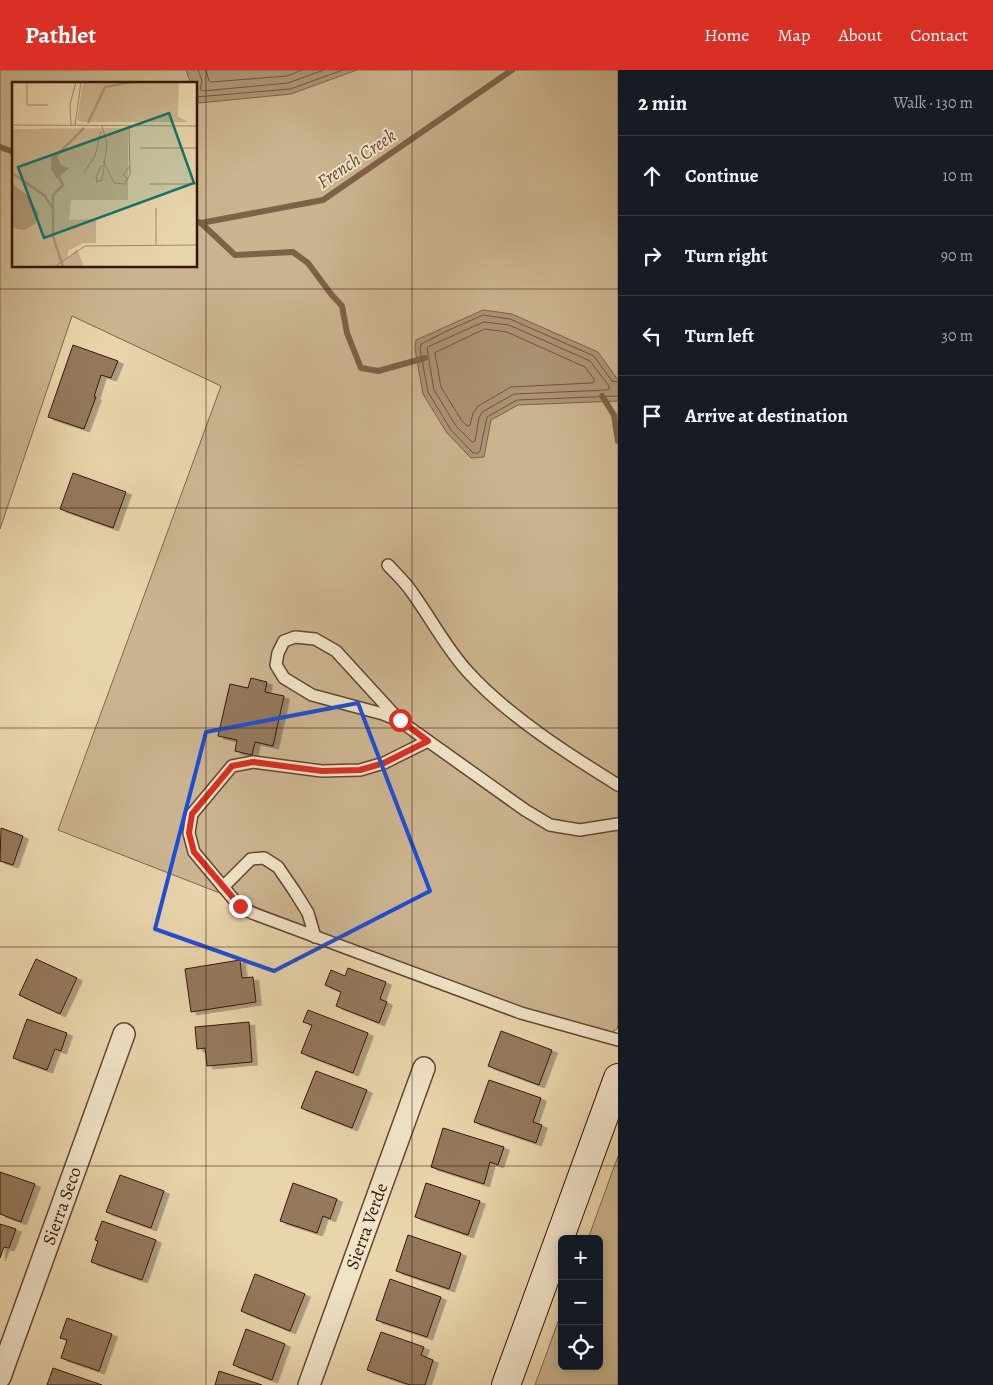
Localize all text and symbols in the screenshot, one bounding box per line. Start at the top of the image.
text: Pathlet [25,19,96,51]
text: Home [704,23,749,47]
text: Map [777,23,810,47]
text: About [838,23,882,47]
text: Contact [910,23,968,47]
inset map [12,82,198,268]
text: 2 min [638,89,687,117]
text: Walk · 130 m [893,92,973,114]
water label: French Creek [312,123,401,195]
icon: ahead [638,162,666,190]
text: Continue [685,163,759,189]
text: 10 m [943,165,973,187]
icon: right [638,242,666,270]
text: Turn right [685,243,767,269]
text: 90 m [941,245,973,267]
icon: left [638,322,666,350]
text: Turn left [685,323,754,349]
text: 30 m [941,325,973,347]
icon: arrive [638,402,666,430]
text: Arrive at destination [685,403,848,429]
route start [389,709,412,732]
route end [229,895,252,918]
street label: Sierra Seco [37,1163,87,1248]
street label: Sierra Verde [340,1180,393,1273]
map controls [558,1235,603,1370]
button: + [558,1235,603,1280]
button: − [558,1280,603,1325]
button: locate [558,1325,603,1370]

